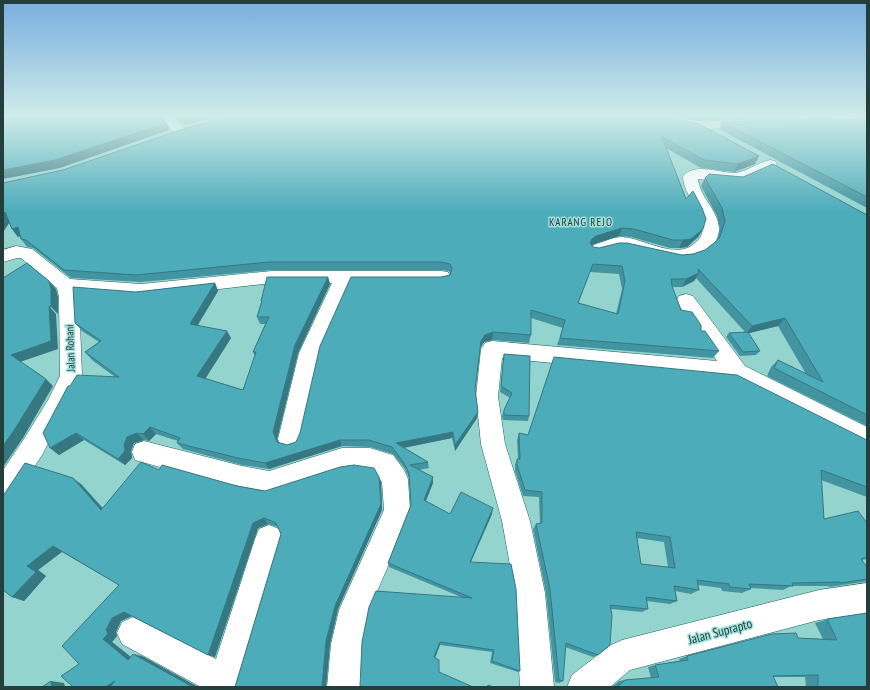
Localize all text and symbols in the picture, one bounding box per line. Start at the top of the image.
district label: KARANG REJO [549,215,613,229]
street label: Jalan Rohani [62,324,78,373]
street label: Jalan Suprapto [685,615,754,648]

